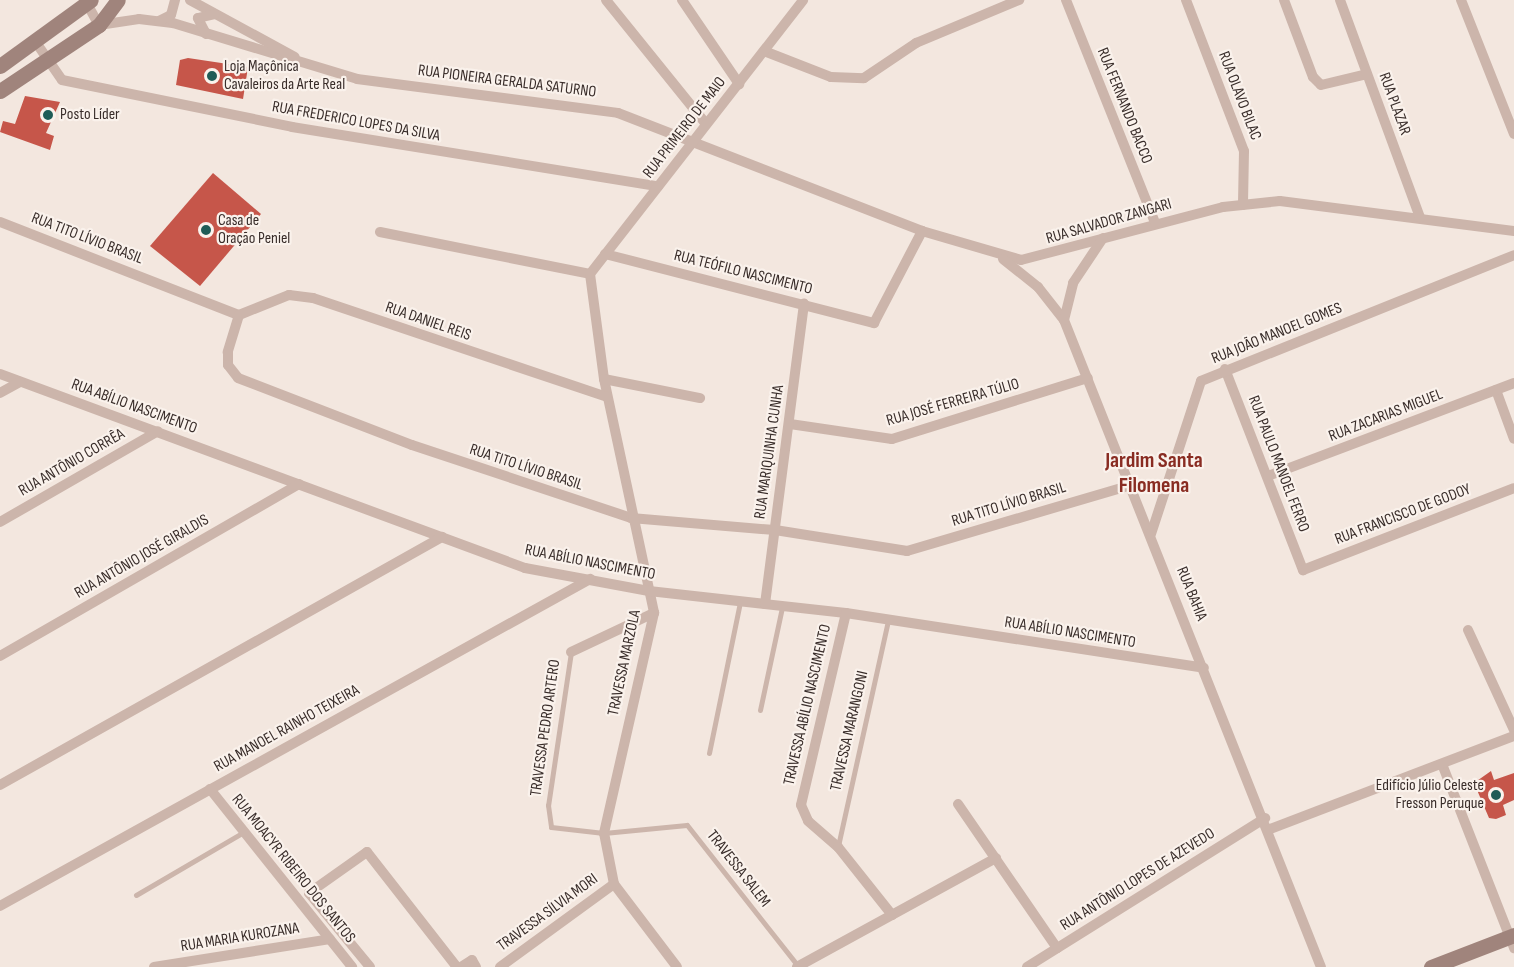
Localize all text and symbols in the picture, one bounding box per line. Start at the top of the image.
street label: RUA FERNANDO BACCO [1092,45,1156,167]
street label: RUA OLAVO BILAC [1213,49,1265,143]
place label: Loja Maçônica Cavaleiros da Arte Real [224,57,345,95]
street label: RUA PIONEIRA GERALDA SATURNO [417,62,597,102]
marker: Loja Maçônica Cavaleiros da Arte Real [205,69,219,83]
street label: RUA PLAZAR [1374,70,1414,138]
street label: RUA PRIMEIRO DE MAIO [639,73,731,183]
street label: RUA FREDERICO LOPES DA SILVA [271,98,441,146]
place label: Posto Líder [60,105,120,125]
marker: Posto Líder [41,108,55,122]
street label: RUA SALVADOR ZANGARI [1044,195,1174,249]
street label: RUA TITO LÍVIO BRASIL [28,209,146,269]
place label: Casa de Oração Peniel [218,211,290,249]
marker: Casa de Oração Peniel [199,223,213,237]
street label: RUA TEÓFILO NASCIMENTO [672,247,814,299]
street label: RUA DANIEL REIS [383,298,473,346]
street label: RUA JOÃO MANOEL GOMES [1209,299,1345,369]
street label: RUA ABÍLIO NASCIMENTO [68,375,200,439]
street label: RUA JOSÉ FERREIRA TÚLIO [884,375,1022,431]
street label: RUA MARIQUINHA CUNHA [751,384,789,520]
street label: RUA ZACARIAS MIGUEL [1326,385,1446,447]
street label: RUA PAULO MANOEL FERRO [1243,393,1313,535]
street label: RUA ANTÔNIO CORRÊA [16,425,128,501]
street label: RUA TITO LÍVIO BRASIL [467,441,585,495]
district label: Jardim Santa Filomena [1105,447,1203,499]
street label: RUA TITO LÍVIO BRASIL [950,479,1068,531]
street label: RUA FRANCISCO DE GODOY [1332,480,1474,550]
street label: RUA ANTÔNIO JOSÉ GIRALDIS [71,511,213,603]
street label: RUA ABÍLIO NASCIMENTO [523,541,657,585]
street label: RUA BAHIA [1171,564,1211,624]
street label: TRAVESSA MARZOLA [604,608,646,718]
street label: RUA ABÍLIO NASCIMENTO [1003,613,1137,653]
street label: TRAVESSA ABÍLIO NASCIMENTO [780,623,836,787]
street label: TRAVESSA PEDRO ARTERO [527,658,565,798]
street label: TRAVESSA MARANGONI [827,669,873,793]
street label: RUA MANOEL RAINHO TEIXEIRA [211,681,363,777]
place label: Edifício Júlio Celeste Fresson Peruque [1376,776,1484,814]
marker: Edifício Júlio Celeste Fresson Peruque [1489,788,1503,802]
street label: RUA MOACYR RIBEIRO DOS SANTOS [227,791,359,947]
street label: RUA ANTÔNIO LOPES DE AZEVEDO [1057,825,1219,935]
street label: TRAVESSA SALEM [702,827,774,911]
street label: TRAVESSA SÍLVIA MORI [494,870,602,956]
street label: RUA MARIA KUROZANA [179,919,301,957]

